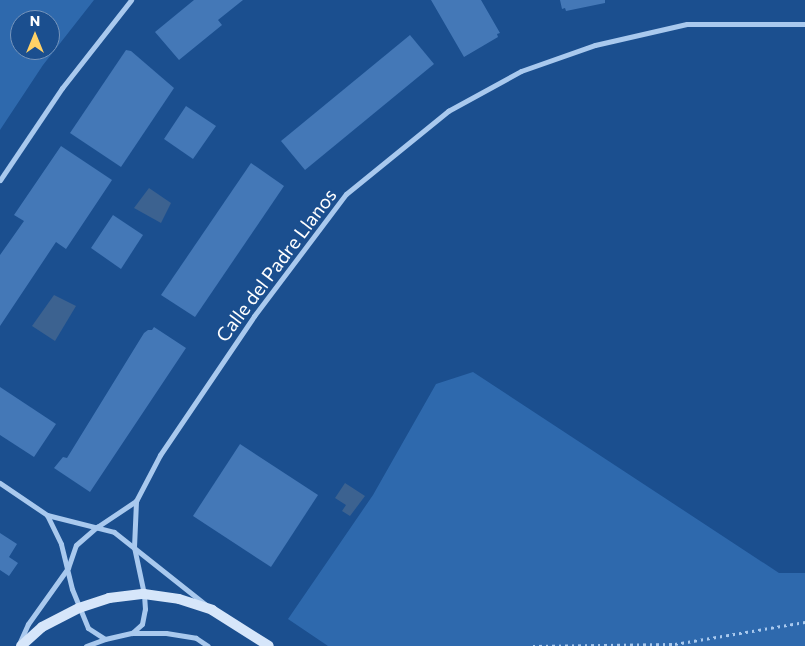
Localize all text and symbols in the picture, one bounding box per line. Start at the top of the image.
north arrow [10,10,60,60]
text: N [30,12,40,29]
street label: Calle del Padre Llanos [211,184,341,346]

